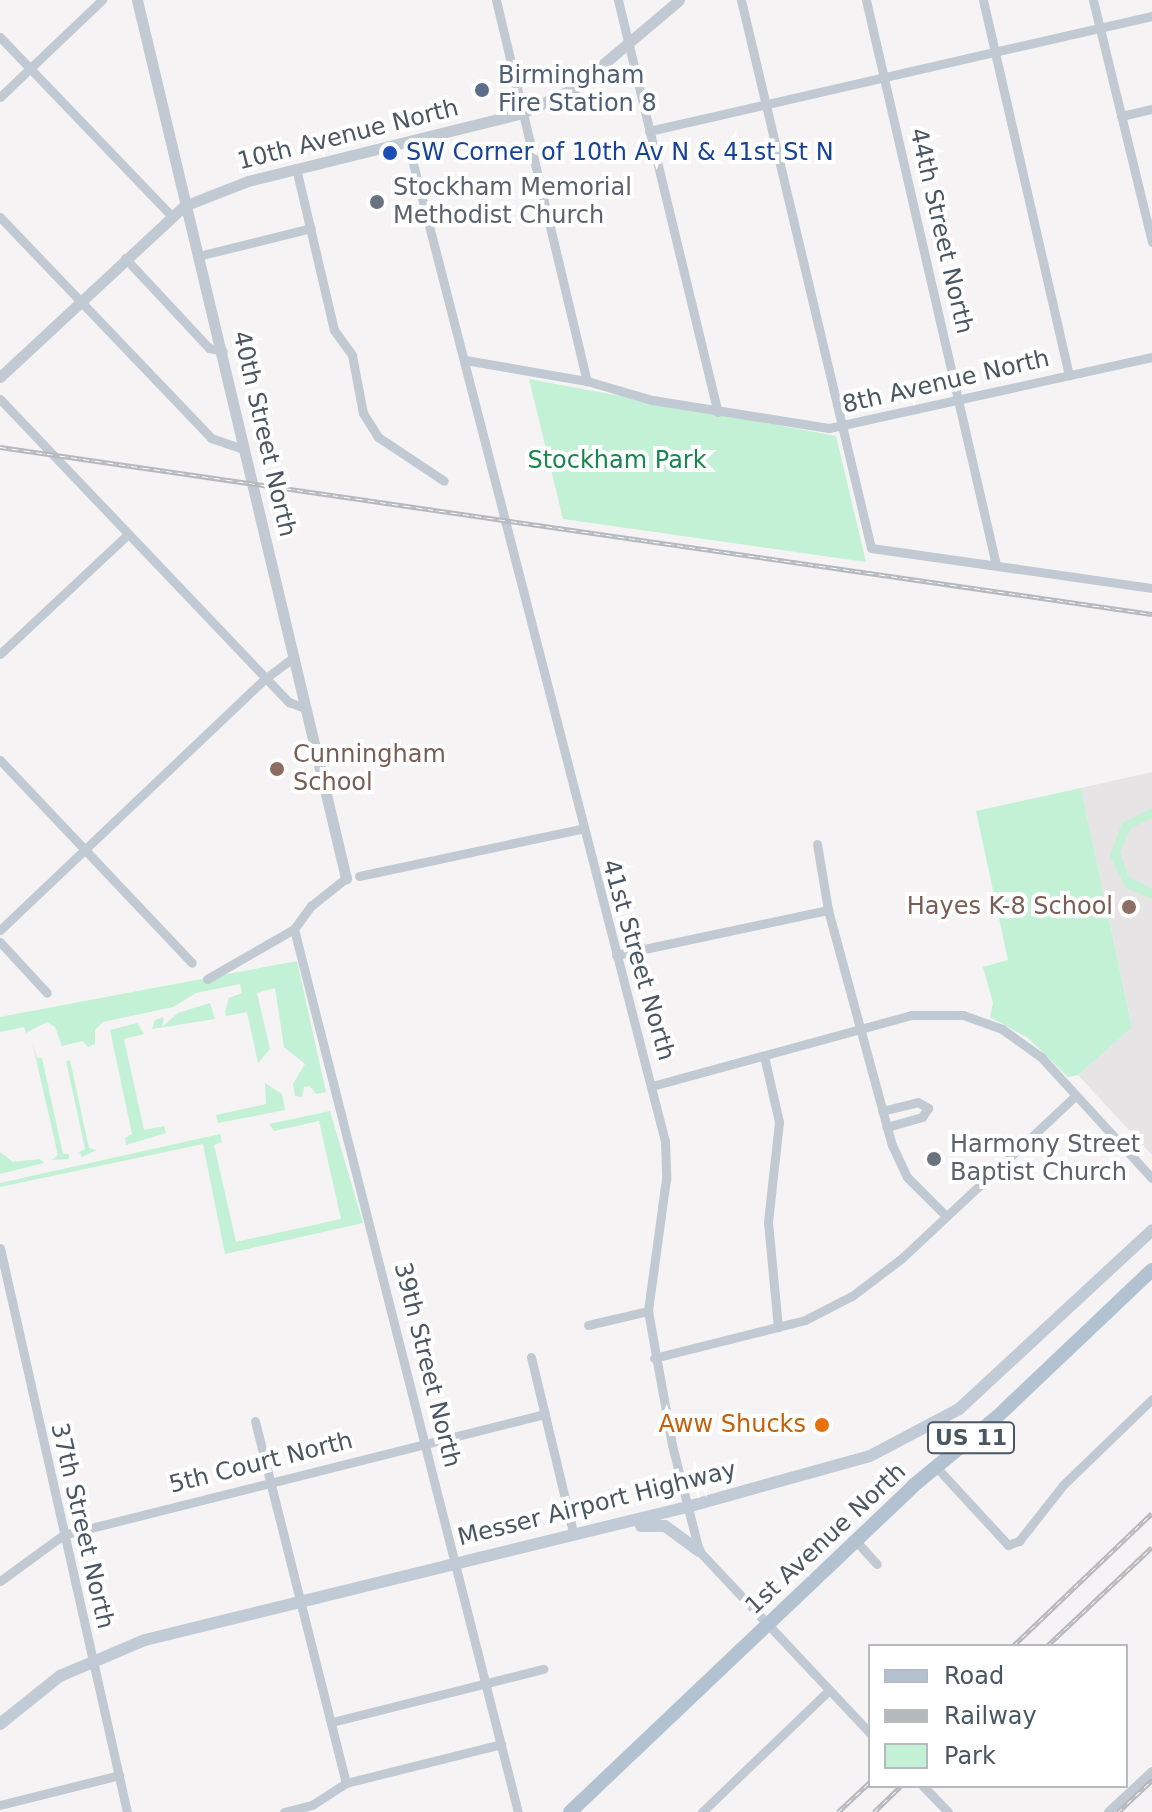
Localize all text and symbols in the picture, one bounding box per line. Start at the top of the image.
place label: Birmingham Fire Station 8 [498,62,657,118]
marker: Birmingham Fire Station 8 [473,81,491,99]
street label: 10th Avenue North [235,94,461,176]
street label: 44th Street North [903,125,979,337]
place label: SW Corner of 10th Av N & 41st St N [406,139,834,167]
marker: SW Corner of 10th Av N & 41st St N [381,144,399,162]
place label: Stockham Memorial Methodist Church [393,174,632,230]
marker: Stockham Memorial Methodist Church [368,193,386,211]
street label: 40th Street North [226,328,302,540]
street label: 8th Avenue North [840,344,1052,420]
park label: Stockham Park [527,447,707,475]
place label: Cunningham School [293,741,446,797]
marker: Cunningham School [268,760,286,778]
street label: 41st Street North [596,856,680,1064]
place label: Hayes K-8 School [907,893,1113,921]
marker: Hayes K-8 School [1120,898,1138,916]
place label: Harmony Street Baptist Church [950,1131,1140,1187]
marker: Harmony Street Baptist Church [925,1150,943,1168]
street label: 39th Street North [388,1259,466,1471]
place label: Aww Shucks [658,1411,806,1439]
marker: Aww Shucks [813,1416,831,1434]
street label: 37th Street North [44,1420,120,1632]
road number: US 11 [927,1420,1015,1456]
street label: 5th Court North [166,1426,356,1500]
street label: Messer Airport Highway [455,1455,739,1553]
street label: 1st Avenue North [740,1457,912,1621]
legend [868,1644,1128,1788]
text: Road [944,1662,1004,1690]
text: Railway [944,1702,1037,1730]
text: Park [944,1742,996,1770]

